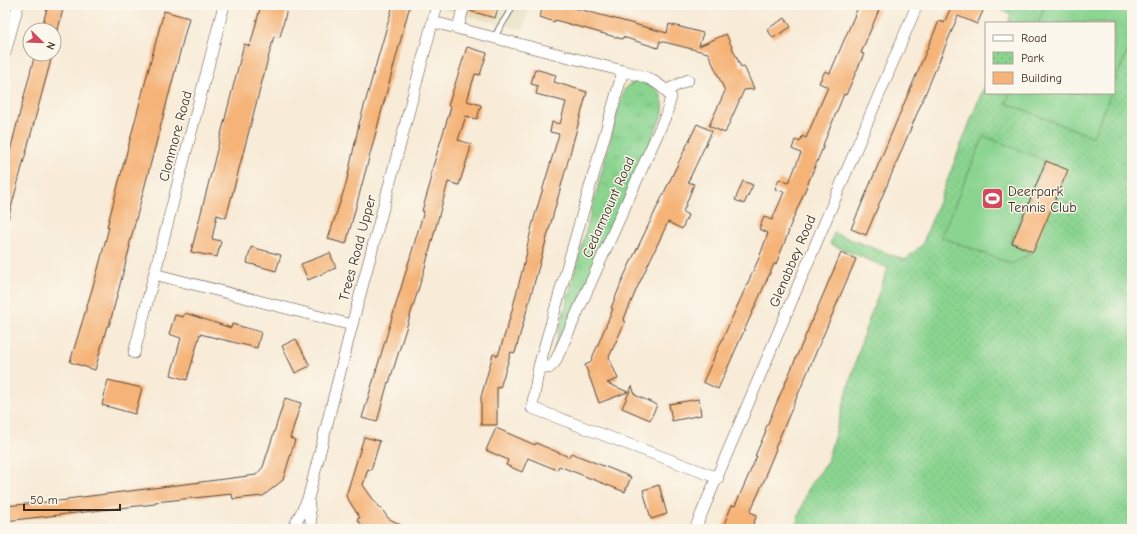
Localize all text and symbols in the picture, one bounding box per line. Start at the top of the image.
north arrow [22,22,62,62]
legend [985,22,1115,94]
text: Road [1021,31,1047,45]
text: N [43,40,58,52]
text: Park [1021,51,1044,65]
text: Building [1021,71,1062,85]
street label: Clonmore Road [155,89,196,183]
street label: Cedarmount Road [579,154,638,260]
place label: Deerpark Tennis Club [1008,183,1077,216]
sports icon: Deerpark Tennis Club [980,186,1006,212]
street label: Trees Road Upper [335,193,380,303]
street label: Glenabbey Road [765,213,819,310]
scale bar [24,486,120,512]
text: 50 m [30,493,58,507]

